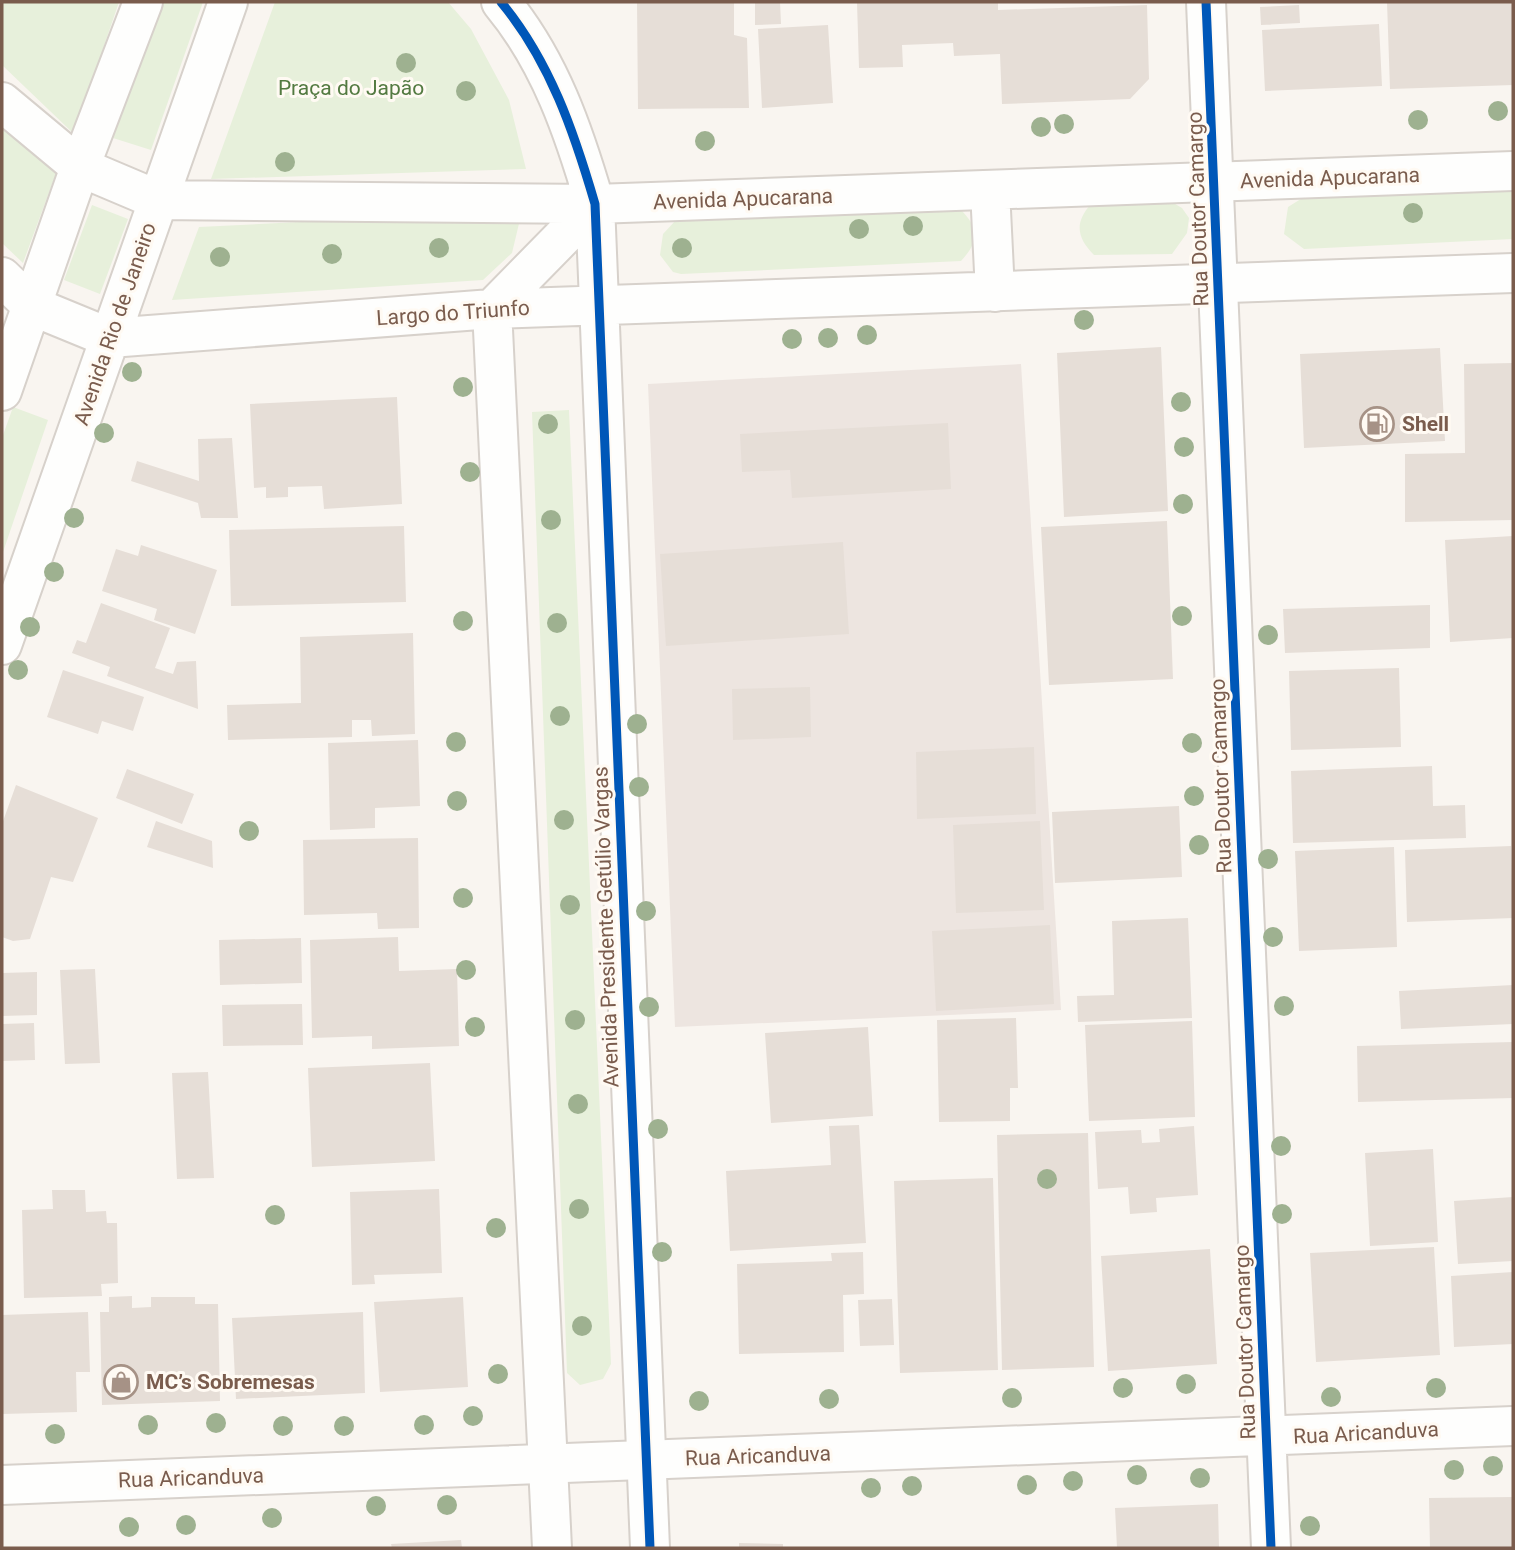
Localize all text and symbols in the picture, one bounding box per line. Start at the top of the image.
park label: Praça do Japão [278,76,424,100]
street label: Rua Doutor Camargo [1183,111,1213,307]
street label: Avenida Apucarana [1240,163,1420,193]
street label: Avenida Apucarana [653,184,833,214]
street label: Avenida Rio de Janeiro [69,220,161,428]
street label: Largo do Triunfo [376,296,531,330]
fuel station icon: Shell [1358,405,1396,443]
place label: Shell [1402,412,1449,436]
street label: Rua Doutor Camargo [1206,678,1236,874]
street label: Avenida Presidente Getúlio Vargas [588,766,624,1088]
street label: Rua Doutor Camargo [1230,1244,1260,1440]
shop icon: MC’s Sobremesas [102,1363,140,1401]
place label: MC’s Sobremesas [146,1370,315,1394]
street label: Rua Aricanduva [1292,1417,1440,1449]
street label: Rua Aricanduva [685,1441,831,1471]
street label: Rua Aricanduva [118,1463,264,1493]

